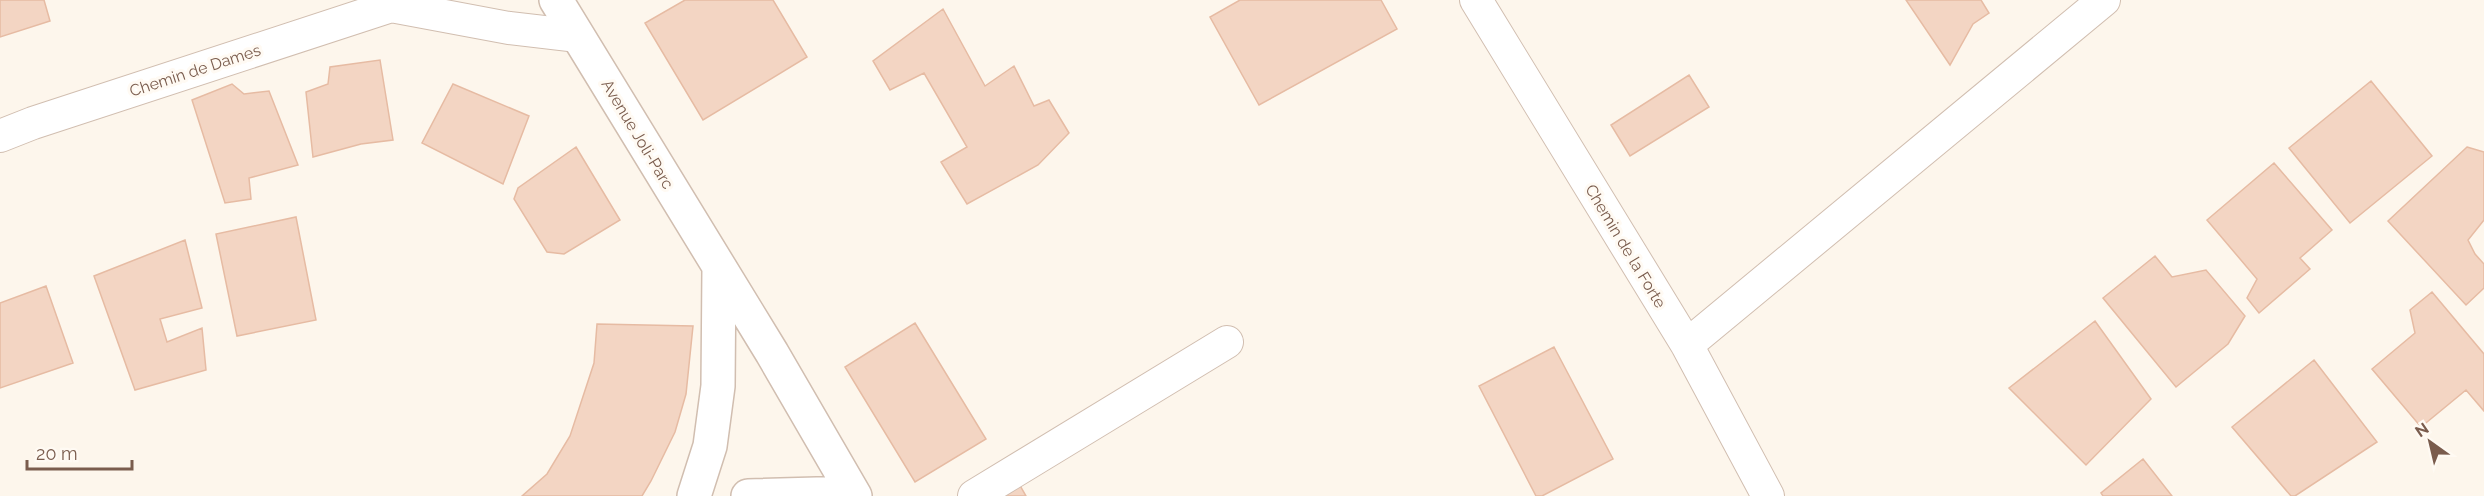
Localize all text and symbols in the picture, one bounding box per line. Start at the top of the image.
street label: Chemin de Dames [127,40,263,101]
street label: Avenue Joli-Parc [597,76,678,193]
street label: Chemin de la Forte [1581,181,1670,311]
north arrow [2400,412,2460,472]
text: N [2412,419,2432,441]
scale bar [27,433,132,471]
text: 20 m [36,443,78,464]

